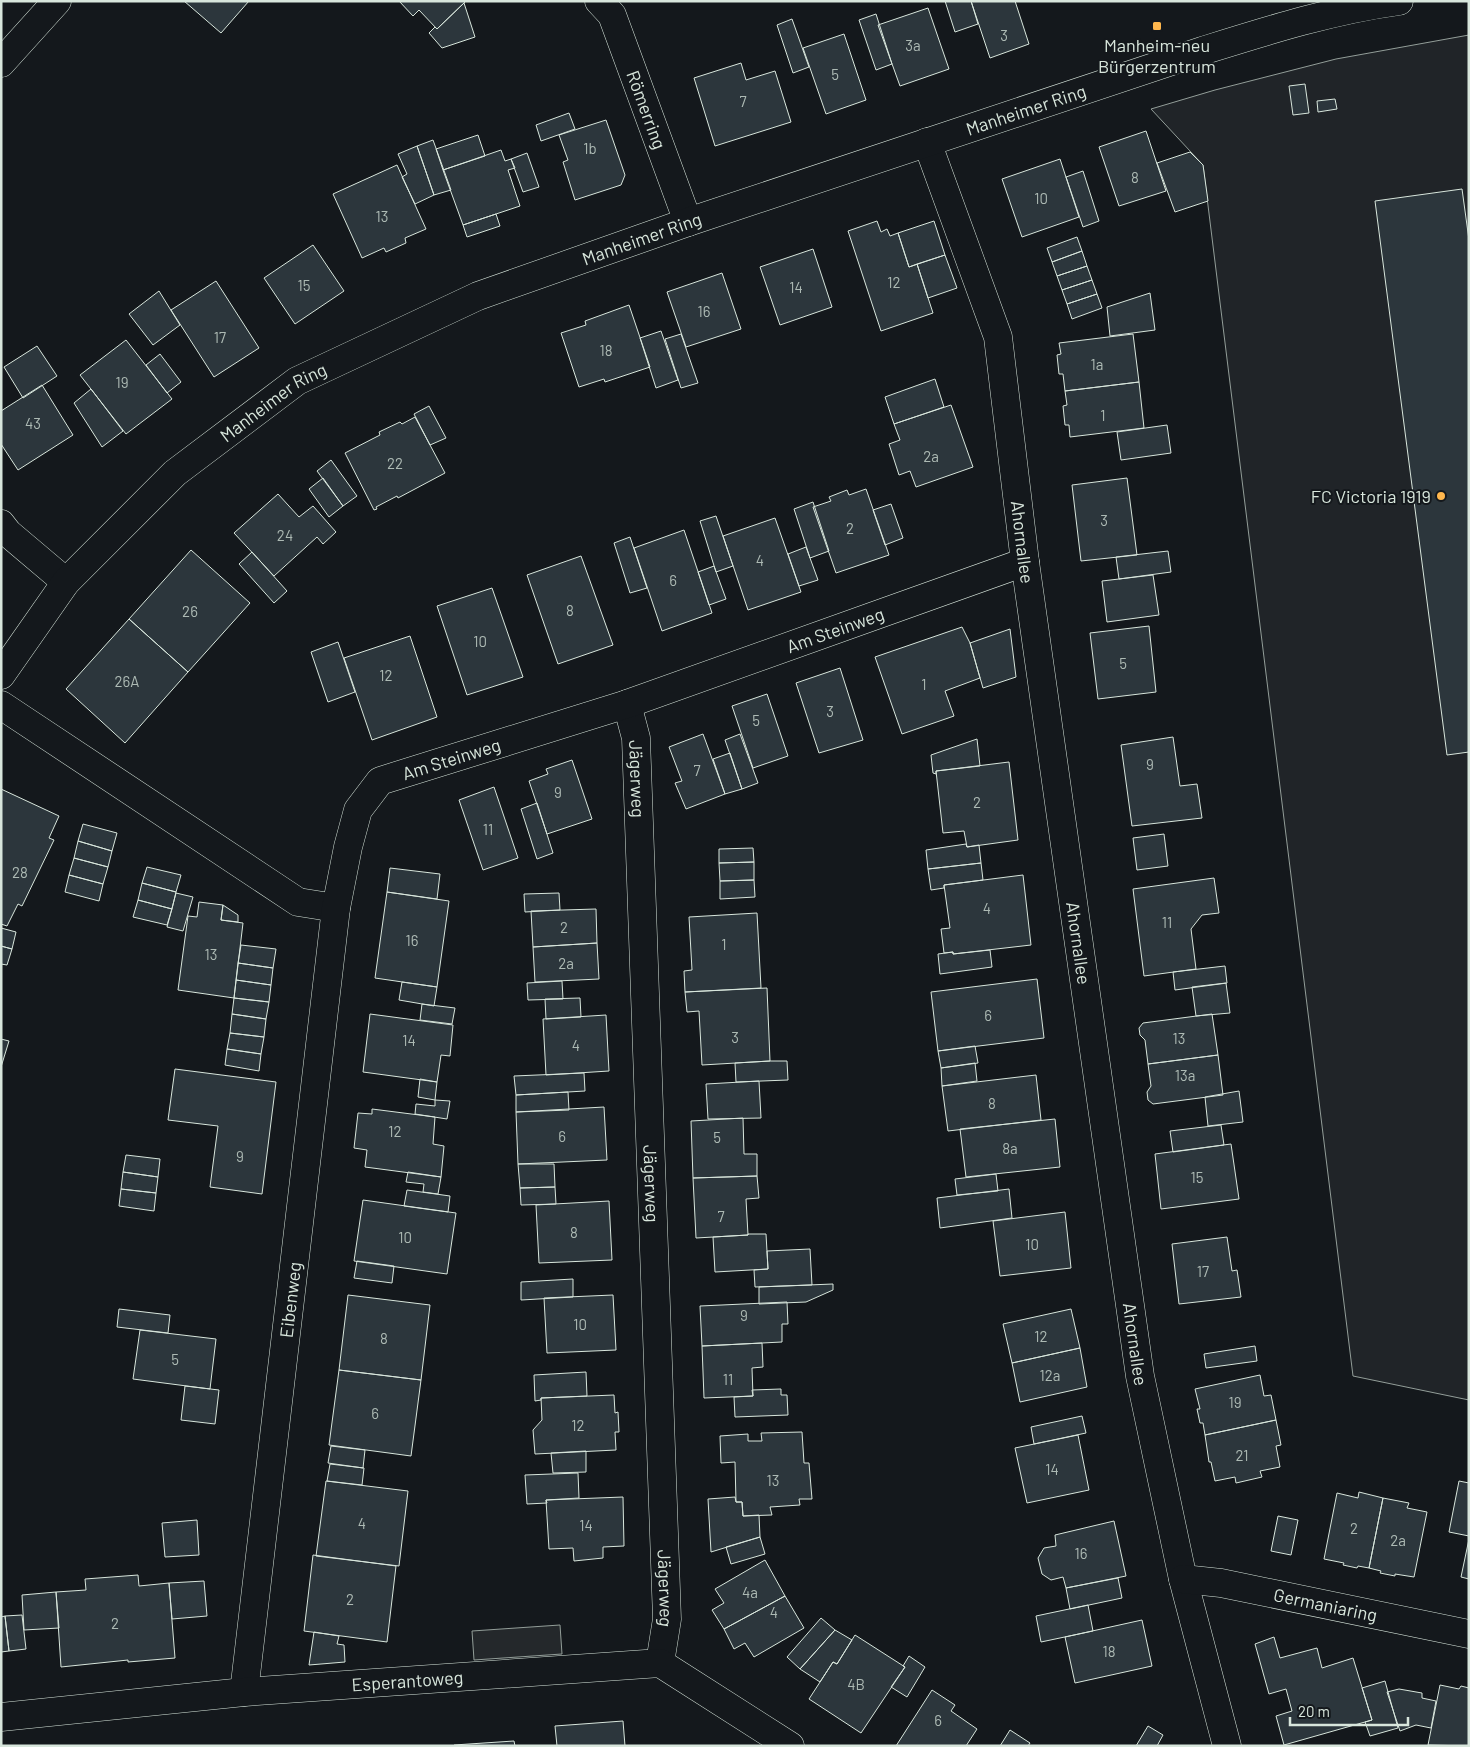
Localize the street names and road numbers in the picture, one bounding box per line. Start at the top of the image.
street label: Römerring [622,67,671,152]
street label: Manheimer Ring [963,79,1089,140]
street label: Manheimer Ring [579,207,704,269]
street label: Manheimer Ring [215,358,330,446]
street label: Ahornallee [1007,499,1039,585]
street label: Am Steinweg [783,602,887,657]
street label: Am Steinweg [399,733,503,784]
street label: Jägerweg [625,740,650,818]
street label: Ahornallee [1062,900,1096,986]
street label: Jägerweg [639,1144,664,1223]
street label: Eibenweg [275,1261,305,1339]
street label: Ahornallee [1119,1301,1153,1388]
street label: Jägerweg [654,1549,678,1629]
street label: Germaniaring [1272,1583,1379,1626]
street label: Esperantoweg [351,1666,464,1695]

